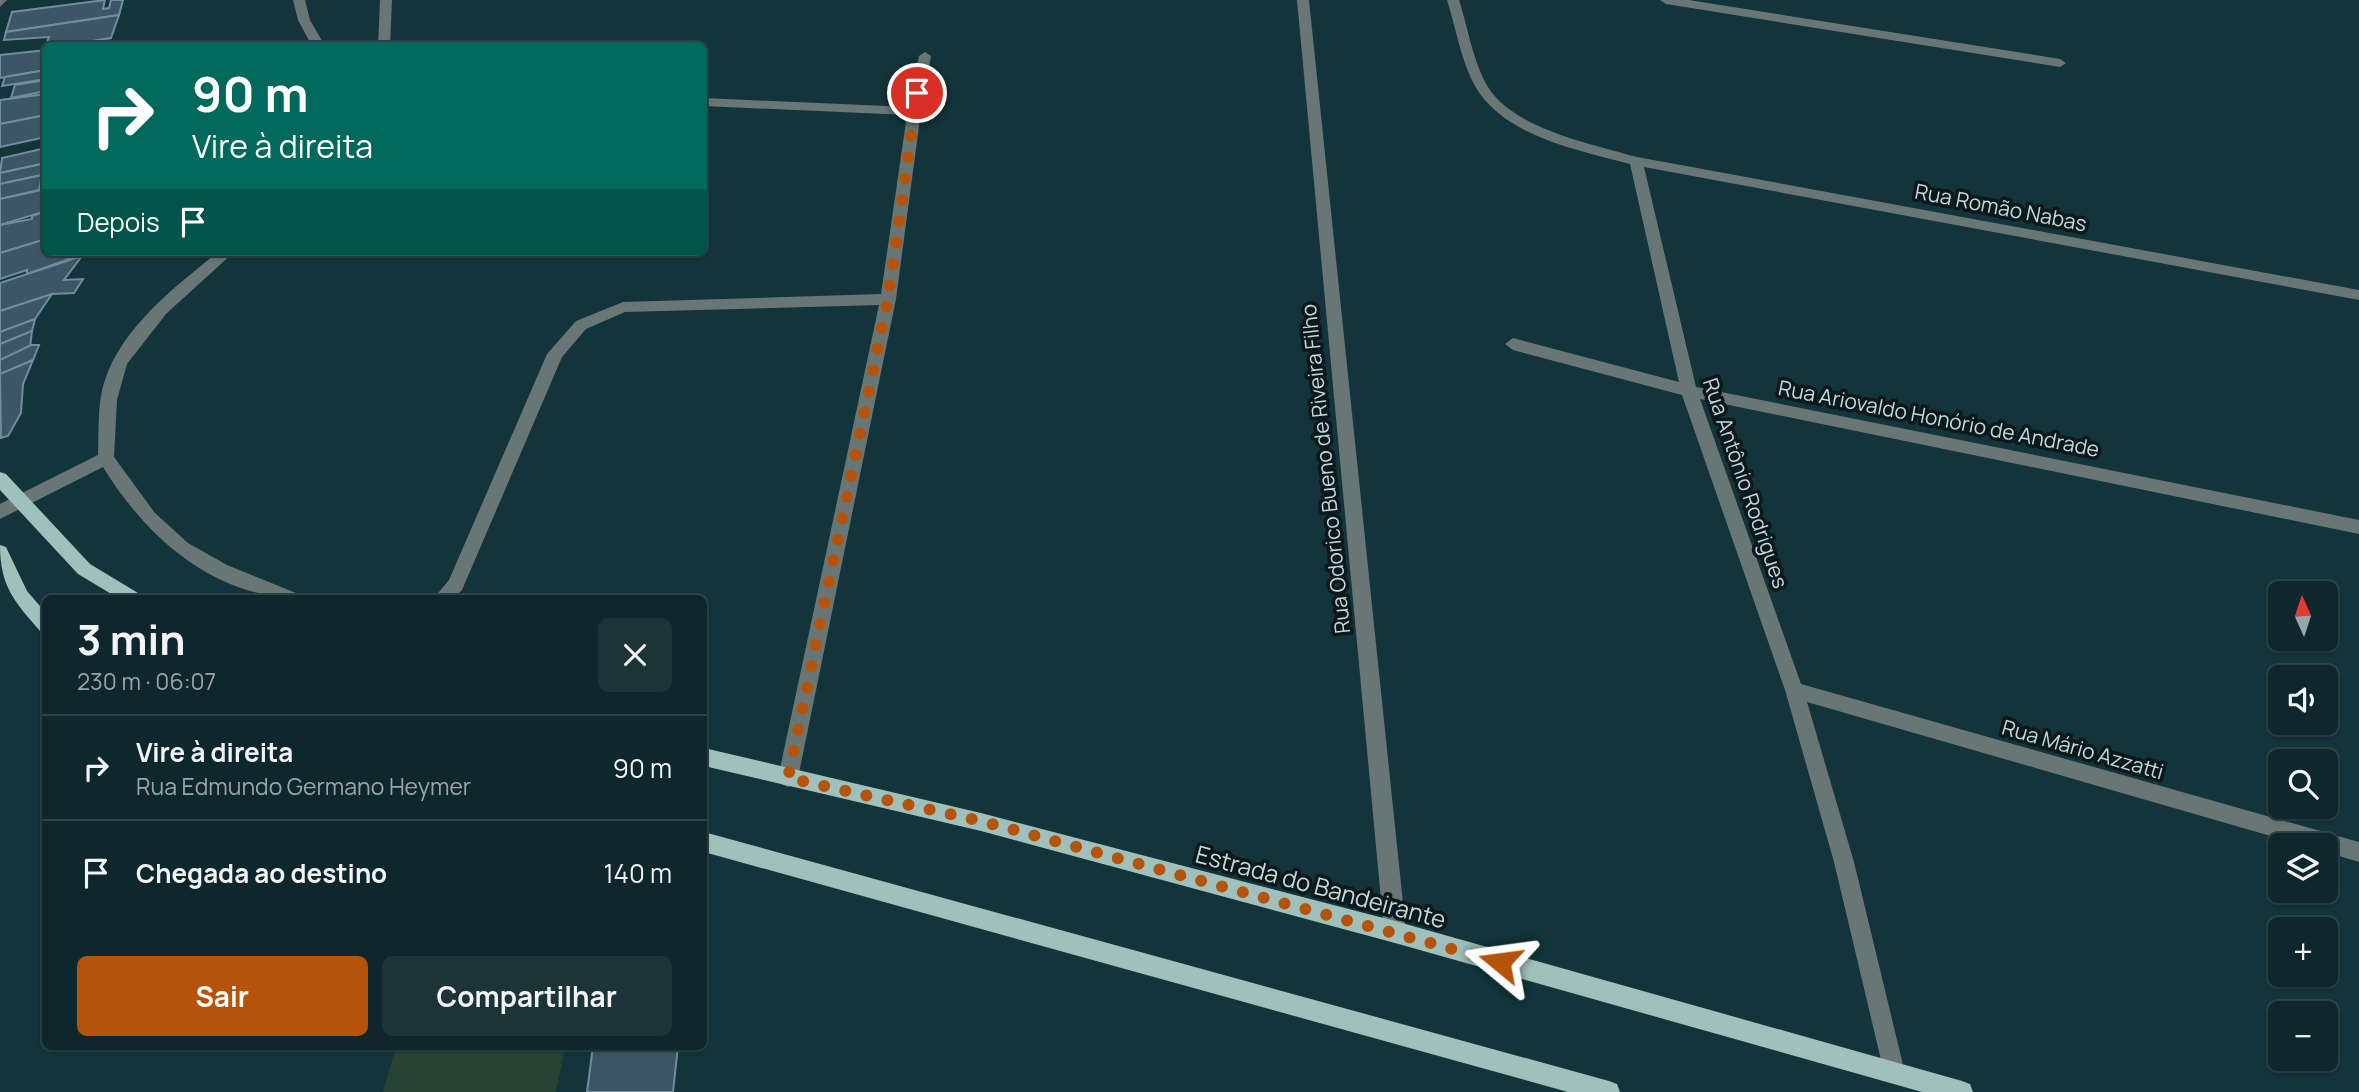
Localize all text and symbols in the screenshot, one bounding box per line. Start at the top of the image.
text: 90 m [192,60,309,127]
pin [887,63,947,123]
icon: right [77,70,168,161]
icon: arrive [898,74,936,112]
text: Vire à direita [192,124,373,168]
street label: Rua Romão Nabas [1913,177,2089,237]
icon: arrive [174,203,212,241]
text: Depois [77,204,160,240]
street label: Rua Odorico Bueno de Riveira Filho [1294,303,1356,635]
street label: Rua Ariovaldo Honório de Andrade [1776,373,2102,463]
street label: Rua Antônio Rodrigues [1697,374,1795,592]
north arrow [2268,581,2338,651]
map controls [2268,581,2338,1071]
text: 3 min [77,610,186,668]
button: close [598,618,672,692]
text: 230 m · 06:07 [77,665,216,697]
button: sound [2268,665,2338,735]
street label: Rua Mário Azzatti [1999,713,2167,785]
text: Vire à direita [136,734,293,770]
icon: right [77,749,115,787]
button: search [2268,749,2338,819]
text: 90 m [613,750,672,786]
text: Rua Edmundo Germano Heymer [136,770,471,802]
button: layers [2268,833,2338,903]
street label: Estrada do Bandeirante [1192,837,1450,935]
icon: arrive [77,854,115,892]
text: Chegada ao destino [136,855,387,891]
text: 140 m [603,855,672,891]
button: + [2268,917,2338,987]
position arrow [1463,925,1537,999]
button: Sair [77,956,368,1036]
button: Compartilhar [382,956,672,1036]
button: − [2268,1001,2338,1071]

